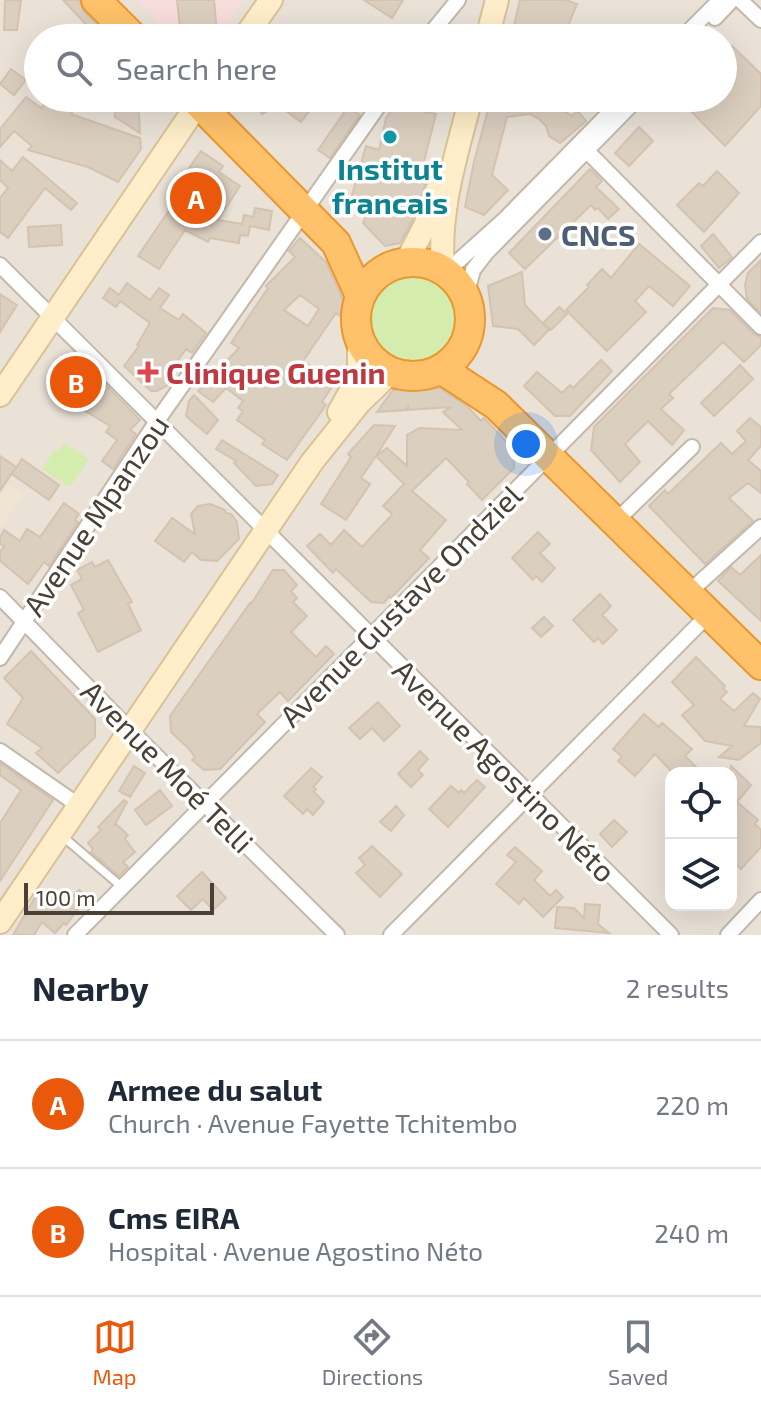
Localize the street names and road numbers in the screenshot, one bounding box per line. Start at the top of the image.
street label: Avenue Mpanzou [15,408,175,622]
street label: Avenue Gustave Ondziel [272,477,528,733]
street label: Avenue Agostino Néto [386,651,624,889]
street label: Avenue Moé Telli [75,673,261,859]

